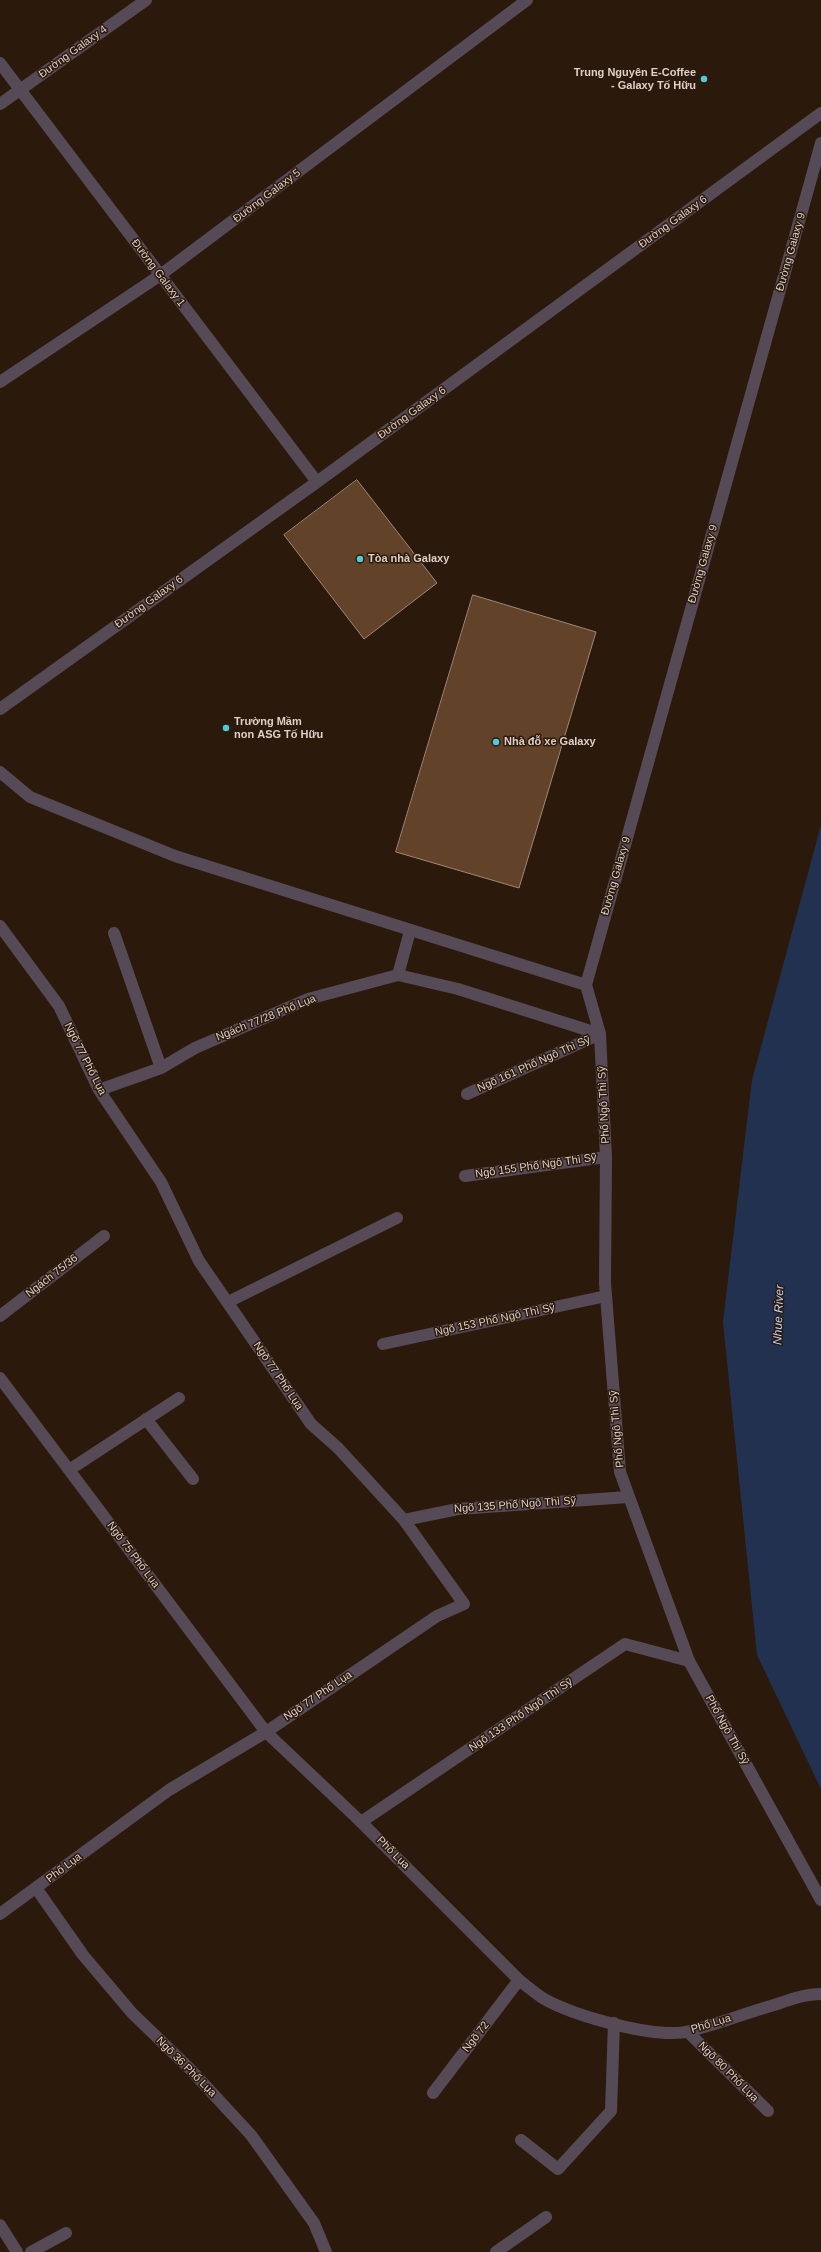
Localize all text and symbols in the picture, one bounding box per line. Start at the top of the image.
street label: Đường Galaxy 4 [36,23,110,81]
place label: Trung Nguyên E-Coffee - Galaxy Tố Hữu [574,66,696,92]
marker: Trung Nguyên E-Coffee - Galaxy Tố Hữu [699,74,709,84]
street label: Đường Galaxy 5 [231,166,303,226]
street label: Đường Galaxy 6 [636,193,710,251]
street label: Đường Galaxy 9 [773,211,809,293]
street label: Đường Galaxy 1 [128,237,188,309]
street label: Đường Galaxy 6 [375,384,449,442]
street label: Đường Galaxy 9 [685,523,721,605]
place label: Tòa nhà Galaxy [368,552,449,566]
marker: Tòa nhà Galaxy [355,554,365,564]
street label: Đường Galaxy 6 [112,573,186,631]
place label: Trường Mầm non ASG Tố Hữu [234,715,323,741]
marker: Trường Mầm non ASG Tố Hữu [221,723,231,733]
place label: Nhà đỗ xe Galaxy [504,735,596,749]
marker: Nhà đỗ xe Galaxy [491,737,501,747]
street label: Đường Galaxy 9 [598,835,634,917]
street label: Ngách 77/28 Phố Lụa [214,992,318,1044]
street label: Ngõ 77 Phố Lụa [61,1021,109,1097]
street label: Ngõ 161 Phố Ngô Thì Sỹ [475,1033,593,1095]
street label: Phố Ngô Thì Sỹ [595,1066,613,1144]
street label: Ngõ 155 Phố Ngô Thì Sỹ [475,1151,597,1181]
street label: Ngách 75/36 [23,1252,81,1300]
water label: Nhue River [771,1285,787,1345]
street label: Ngõ 153 Phố Ngô Thì Sỹ [434,1301,556,1339]
street label: Ngõ 77 Phố Lụa [250,1339,306,1413]
street label: Phố Ngô Thì Sỹ [607,1390,627,1468]
street label: Ngõ 135 Phố Ngô Thì Sỹ [454,1494,576,1516]
street label: Ngõ 75 Phố Lụa [104,1519,162,1591]
street label: Ngõ 77 Phố Lụa [281,1668,355,1724]
street label: Ngõ 133 Phố Ngô Thì Sỹ [467,1675,575,1755]
street label: Phố Ngô Thì Sỹ [702,1693,752,1767]
street label: Phố Lụa [374,1834,412,1872]
street label: Phố Lụa [44,1850,84,1886]
street label: Phố Lụa [689,2012,733,2036]
street label: Ngõ 72 [460,2019,492,2055]
street label: Ngõ 36 Phố Lụa [153,2034,219,2100]
street label: Ngõ 80 Phố Lụa [695,2039,761,2105]

